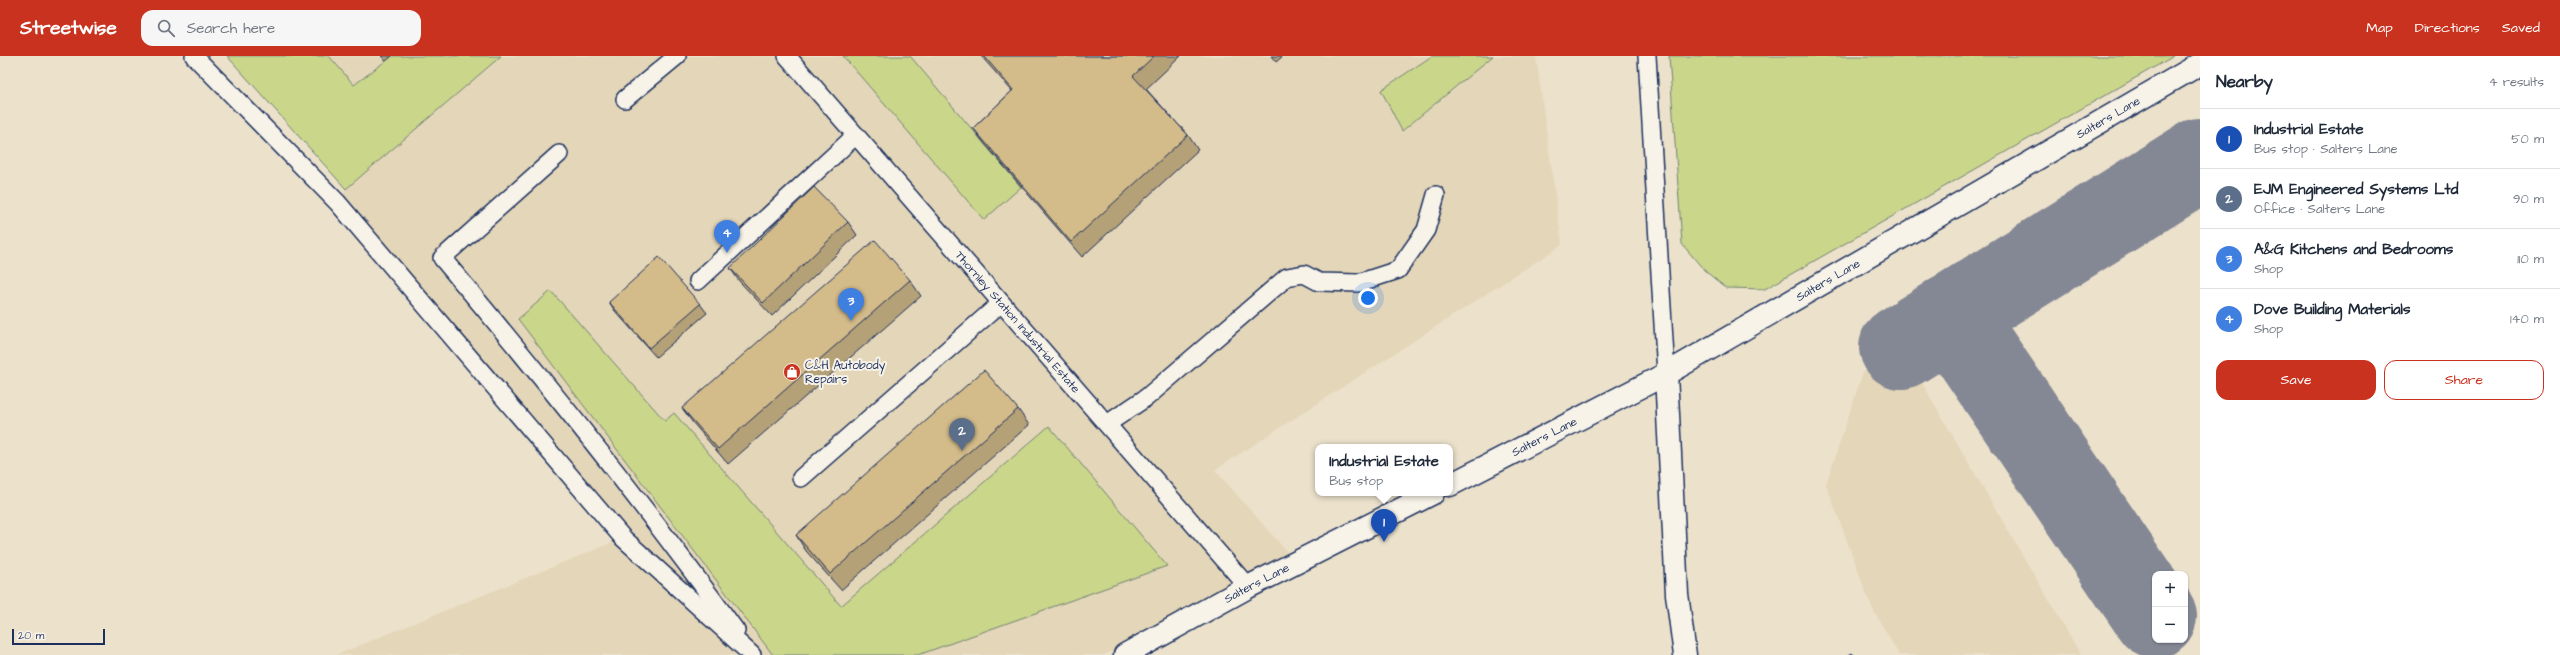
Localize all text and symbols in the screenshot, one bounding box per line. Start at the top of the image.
search box [141,10,421,46]
text: Streetwise [20,15,117,42]
icon: search [155,17,177,39]
text: Search here [187,18,275,39]
text: Map [2366,18,2393,38]
text: Directions [2415,18,2480,38]
text: Saved [2502,18,2540,38]
text: Nearby [2216,70,2273,94]
text: 4 results [2489,73,2544,91]
street label: Salters Lane [2073,92,2144,143]
text: Industrial Estate [2254,119,2364,140]
text: 1 [2228,130,2230,148]
text: 50 m [2511,130,2544,148]
text: Bus stop · Salters Lane [2254,140,2398,158]
text: EJM Engineered Systems Ltd [2254,179,2458,200]
text: 2 [2225,190,2233,208]
text: 90 m [2513,190,2544,208]
text: Office · Salters Lane [2254,200,2385,218]
pin: 4 [714,220,740,253]
text: A&G Kitchens and Bedrooms [2254,239,2453,260]
street label: Thornley Station Industrial Estate [951,247,1085,397]
text: 3 [2226,250,2232,268]
text: 110 m [2517,250,2544,268]
street label: Salters Lane [1793,254,1863,305]
text: Shop [2254,260,2283,278]
pin: 3 [838,288,864,321]
your location [1358,288,1378,308]
text: Dove Building Materials [2254,299,2410,320]
text: 4 [2225,310,2233,328]
text: 140 m [2510,310,2544,328]
text: Shop [2254,320,2283,338]
place label: C&H Autobody Repairs [805,357,886,388]
button: Save [2216,360,2376,400]
button: Share [2384,360,2544,400]
shop icon: C&H Autobody Repairs [782,362,802,382]
street label: Salters Lane [1509,412,1580,460]
pin: 2 [949,418,975,451]
popup [1315,444,1453,496]
text: Industrial Estate [1329,451,1439,472]
text: Bus stop [1329,472,1383,490]
pin: 1 [1371,509,1397,542]
street label: Salters Lane [1221,559,1293,607]
map controls [2152,571,2188,643]
button: + [2152,571,2188,607]
button: − [2152,607,2188,643]
scale bar [12,627,105,646]
text: 20 m [18,628,44,643]

